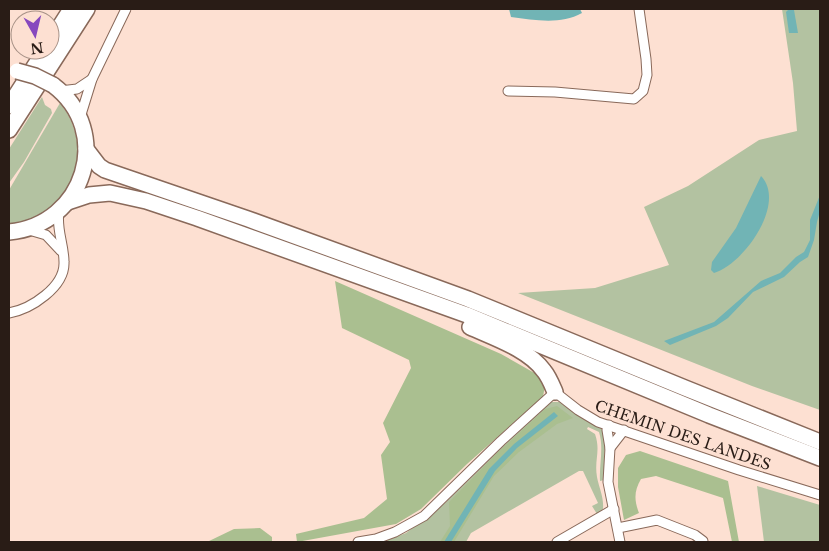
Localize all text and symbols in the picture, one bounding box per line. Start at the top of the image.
north arrow [10,10,60,60]
text: N [29,38,45,58]
street label: CHEMIN DES LANDES [593,396,773,474]

